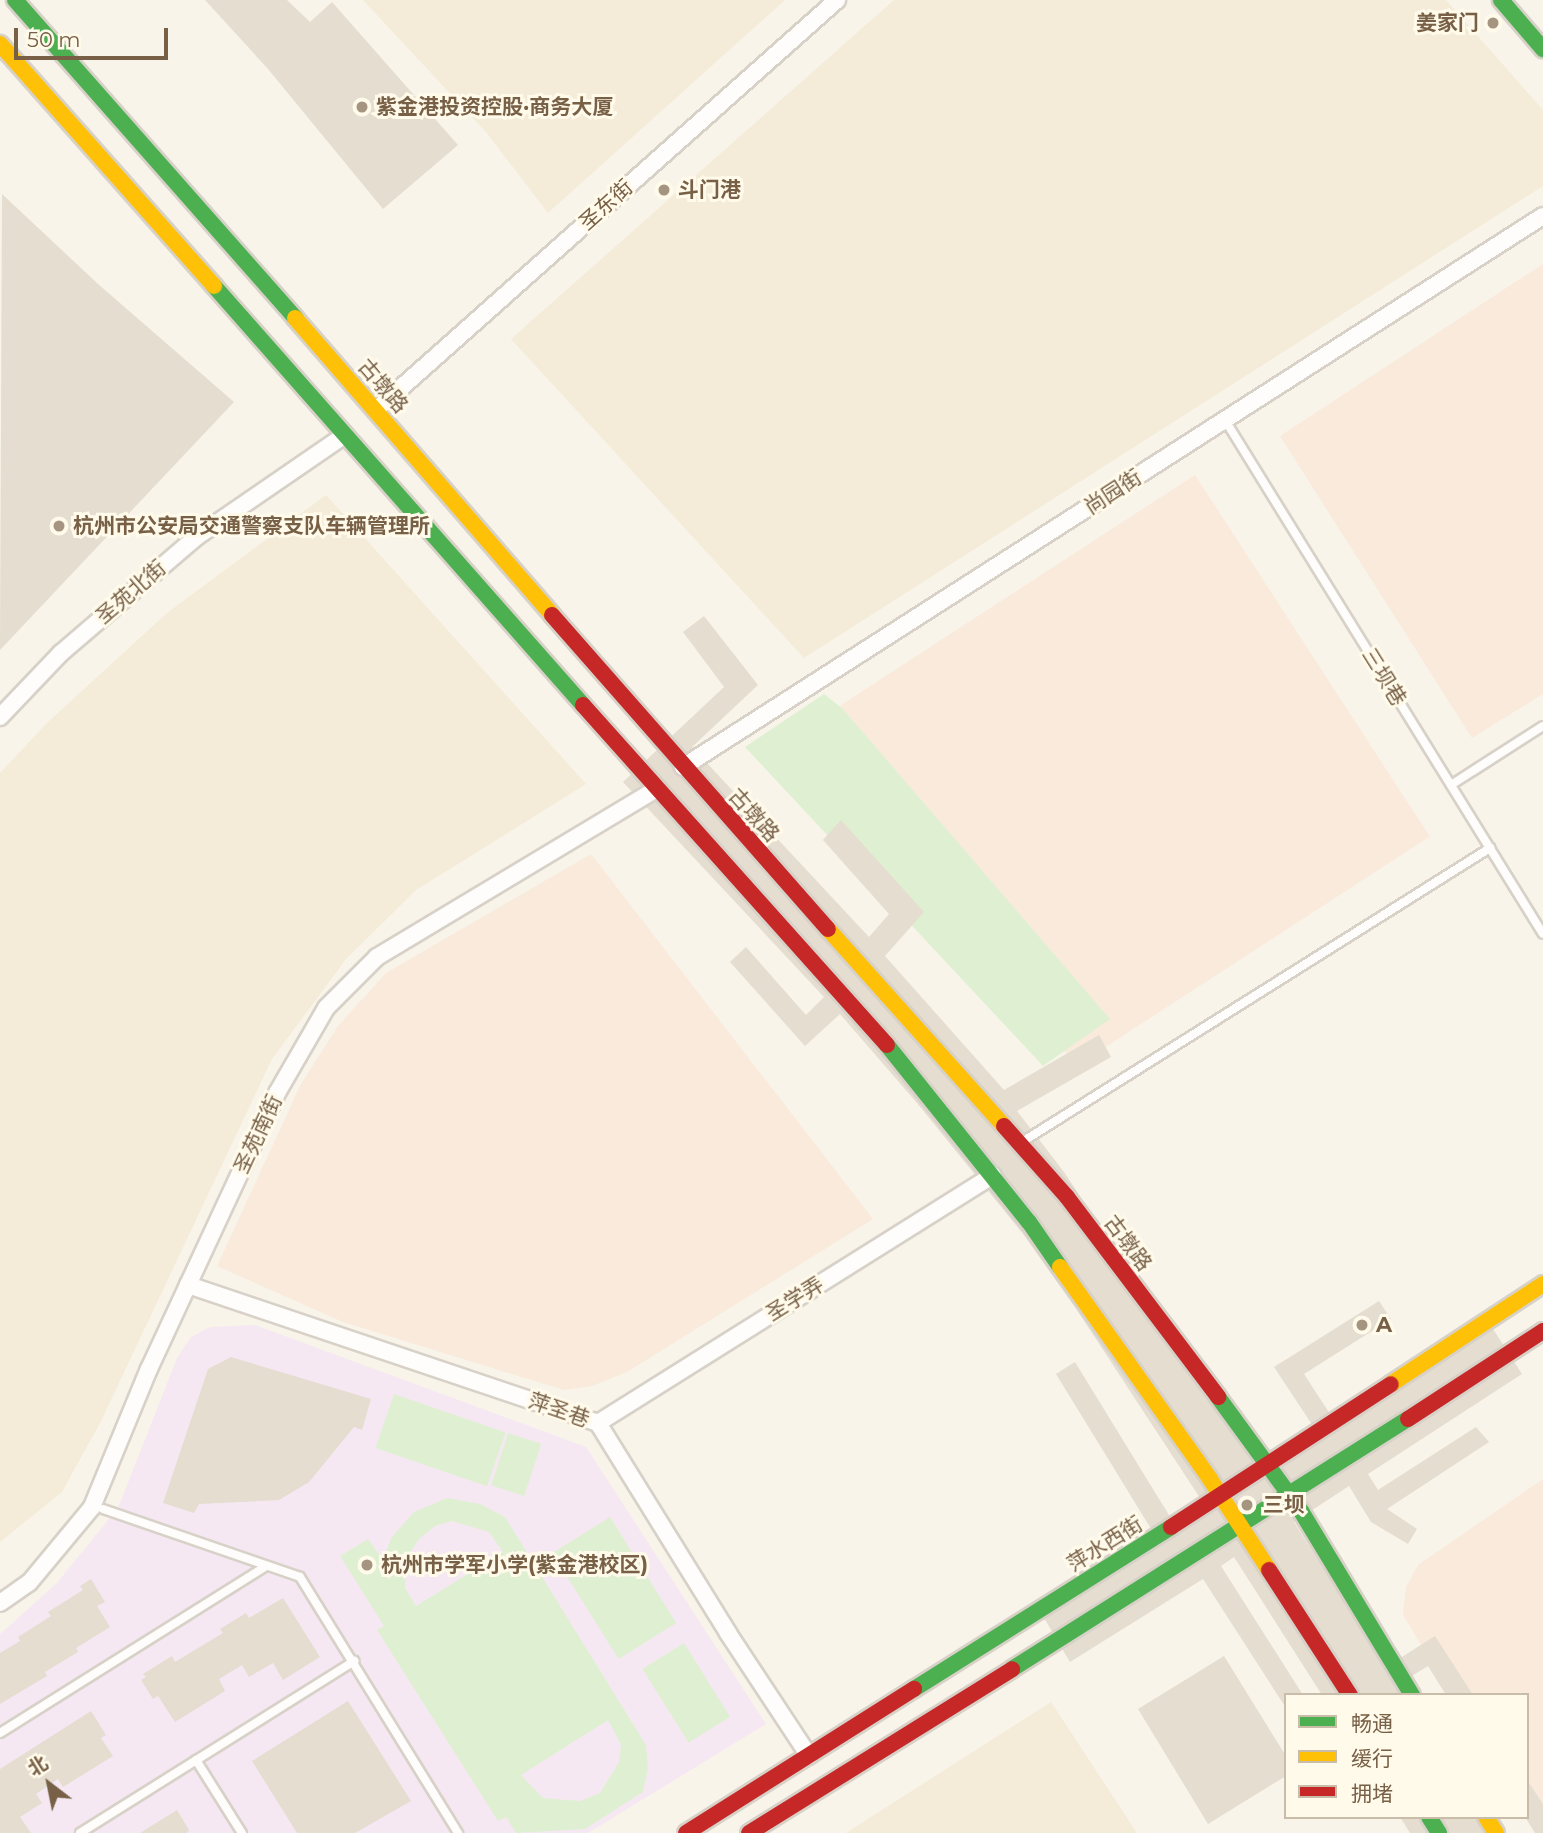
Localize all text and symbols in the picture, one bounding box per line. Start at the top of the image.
place label: 姜家门 [1416,10,1479,36]
scale bar [18,14,172,58]
marker: 姜家门 [1485,15,1501,31]
text: 50 m [27,27,81,52]
place label: 紫金港投资控股·商务大厦 [376,94,613,120]
marker: 紫金港投资控股·商务大厦 [354,99,370,115]
street label: 圣东街 [574,175,638,235]
place label: 斗门港 [678,177,741,203]
marker: 斗门港 [656,182,672,198]
street label: 古墩路 [353,354,413,418]
street label: 尚园街 [1080,464,1146,520]
place label: 杭州市公安局交通警察支队车辆管理所 [73,513,430,539]
marker: 杭州市公安局交通警察支队车辆管理所 [51,518,67,534]
street label: 圣苑北街 [91,555,171,629]
street label: 三坝巷 [1357,644,1411,710]
street label: 古墩路 [724,783,784,847]
street label: 圣苑南街 [229,1091,287,1177]
street label: 古墩路 [1099,1210,1157,1276]
street label: 圣学弄 [762,1272,828,1326]
place label: A [1376,1312,1392,1338]
marker: A [1354,1317,1370,1333]
street label: 萍圣巷 [525,1388,593,1432]
place label: 三坝 [1263,1492,1305,1518]
marker: 三坝 [1237,1495,1257,1515]
street label: 萍水西街 [1063,1511,1147,1577]
place label: 杭州市学军小学(紫金港校区) [381,1552,648,1578]
marker: 杭州市学军小学(紫金港校区) [359,1557,375,1573]
legend [1284,1693,1529,1819]
text: 畅通 [1351,1711,1393,1736]
text: 缓行 [1351,1746,1393,1771]
north arrow [14,1749,84,1819]
text: 北 [23,1751,52,1781]
text: 拥堵 [1351,1781,1393,1806]

